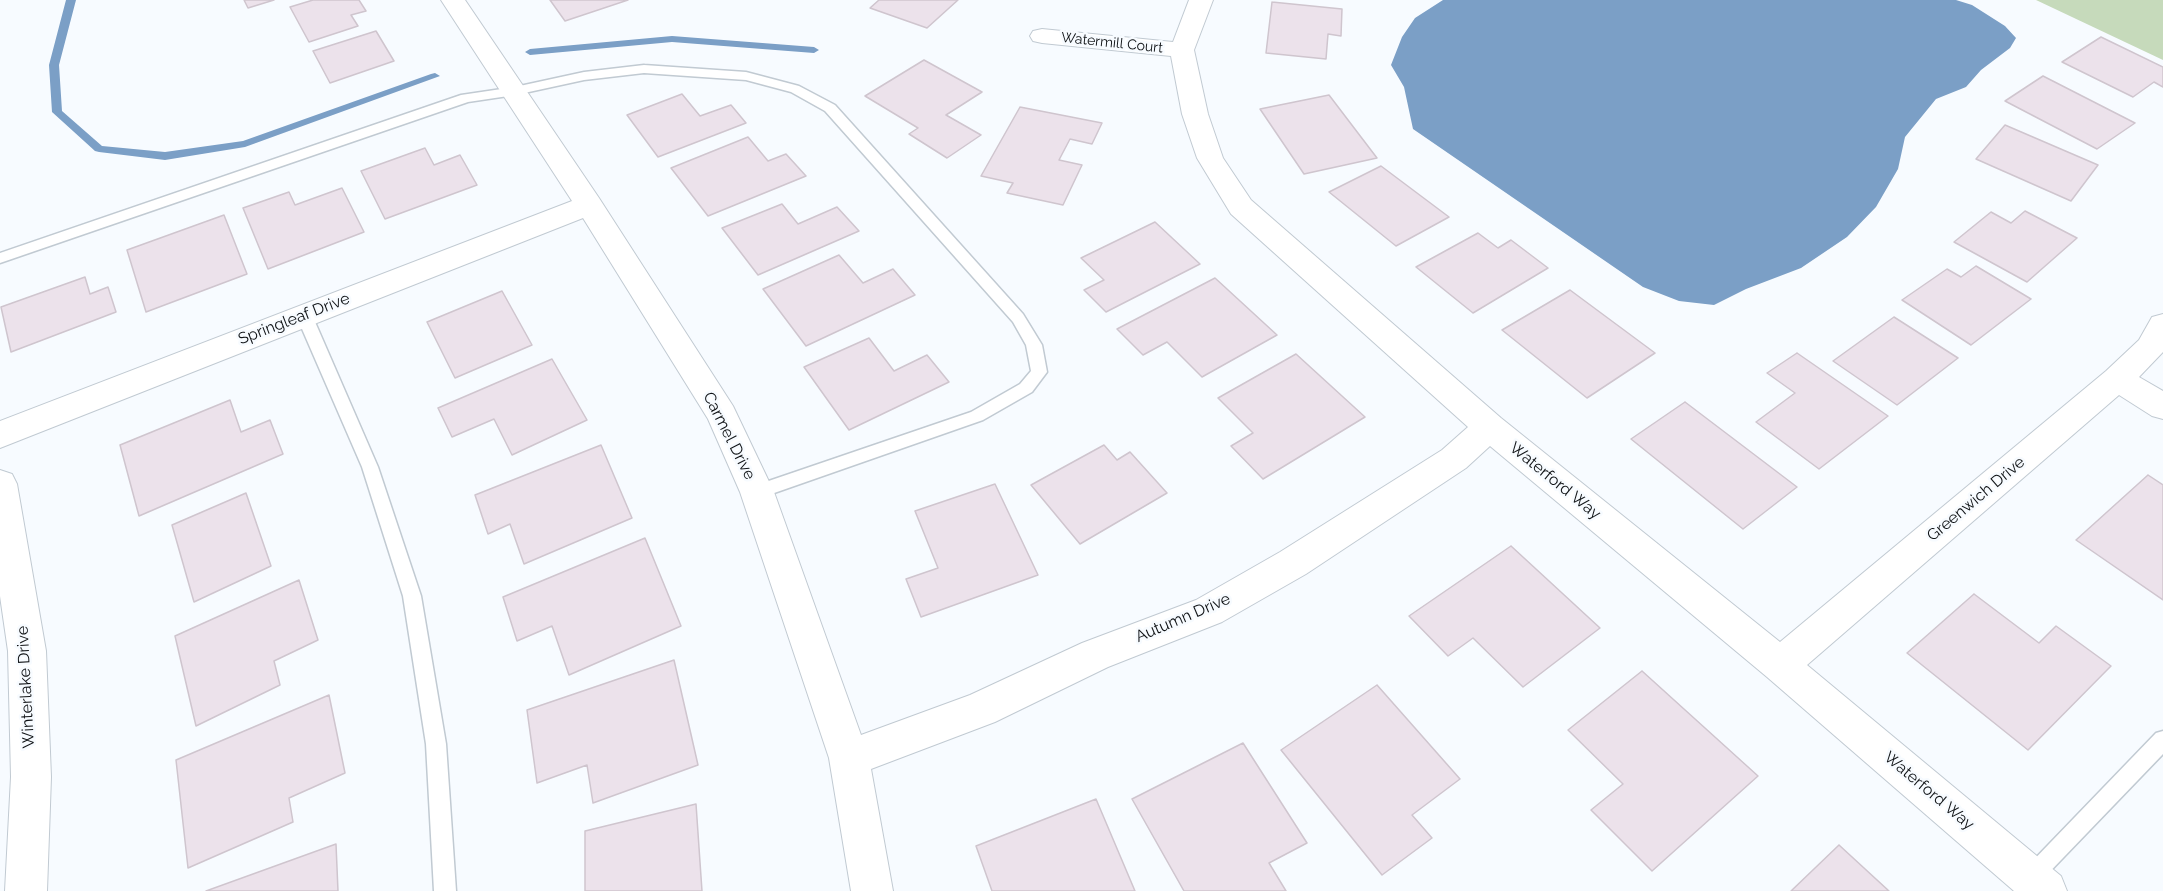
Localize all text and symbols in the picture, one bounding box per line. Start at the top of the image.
street label: Watermill Court [1060,29,1164,57]
street label: Springleaf Drive [236,289,352,349]
street label: Carmel Drive [699,389,759,483]
street label: Waterford Way [1506,438,1604,524]
street label: Greenwich Drive [1923,453,2029,545]
street label: Autumn Drive [1133,589,1233,647]
street label: Winterlake Drive [13,625,39,749]
street label: Waterford Way [1880,748,1978,834]

